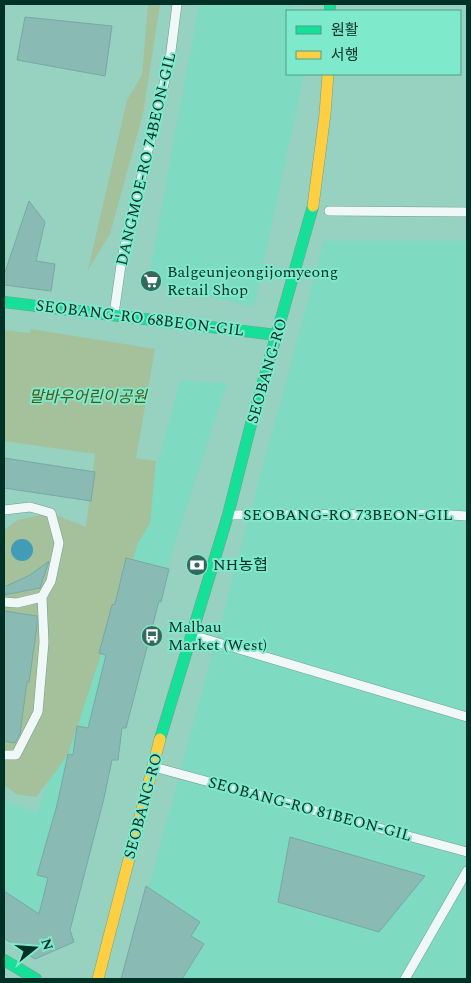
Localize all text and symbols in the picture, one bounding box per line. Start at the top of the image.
legend [286,10,461,75]
text: 원활 [331,19,359,42]
text: 서행 [331,44,359,67]
street label: DANGMOE-RO 74BEON-GIL [110,50,182,268]
place label: Balgeunjeongijomyeong Retail Shop [167,260,338,302]
supermarket icon: Balgeunjeongijomyeong Retail Shop [139,269,163,293]
street label: SEOBANG-RO 68BEON-GIL [34,293,246,343]
street label: SEOBANG-RO [240,315,294,427]
park label: 말바우어린이공원 [29,385,148,409]
street label: SEOBANG-RO 73BEON-GIL [243,503,453,527]
bank icon: NH농협 [185,553,209,577]
place label: NH농협 [213,553,268,577]
place label: Malbau Market (West) [168,615,267,657]
bus stop icon: Malbau Market (West) [140,624,164,648]
street label: SEOBANG-RO [117,750,169,862]
street label: SEOBANG-RO 81BEON-GIL [206,770,414,848]
north arrow [10,923,60,973]
text: N [35,936,59,953]

